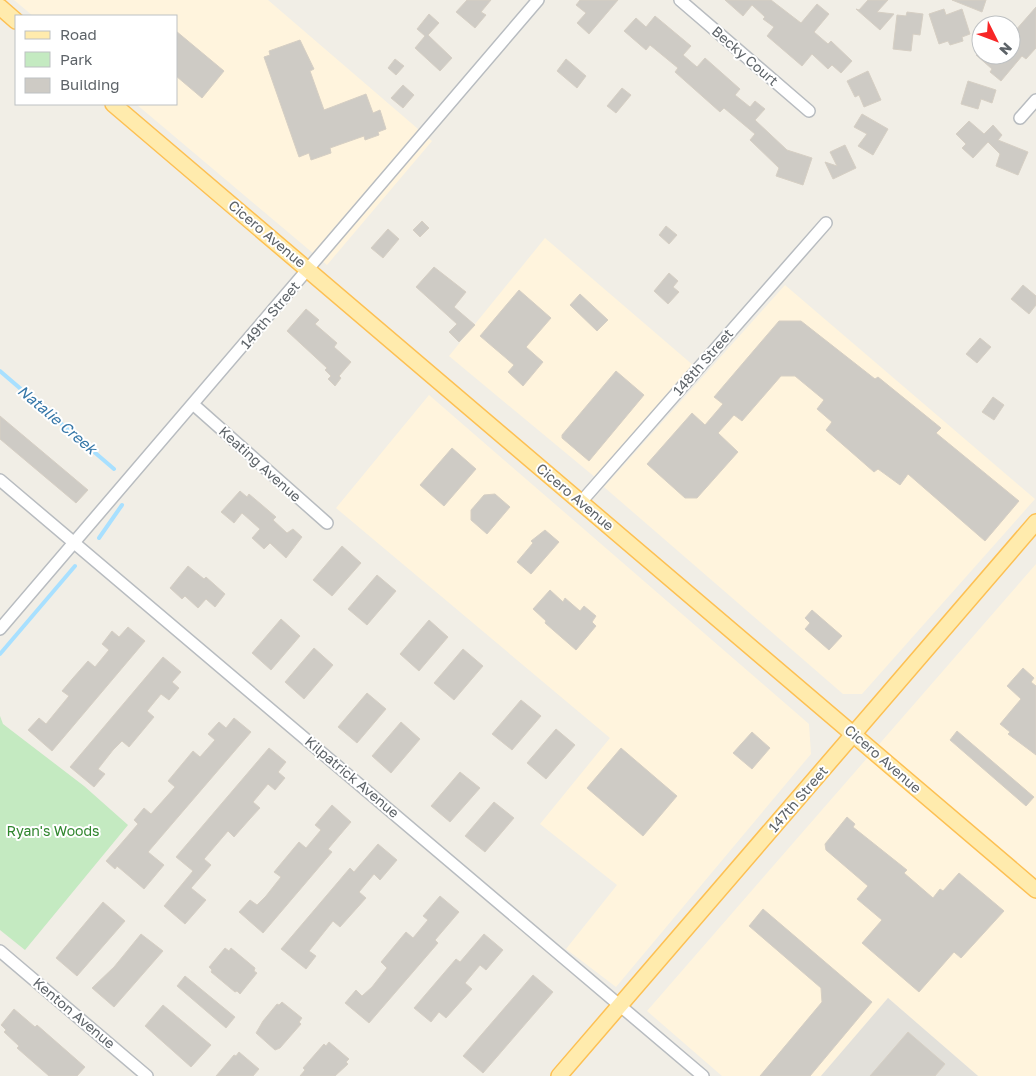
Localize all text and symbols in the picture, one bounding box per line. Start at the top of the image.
legend [15,15,178,105]
north arrow [971,15,1021,65]
street label: Becky Court [709,22,782,89]
text: Road [60,25,97,43]
text: N [996,39,1016,59]
text: Park [60,50,93,68]
text: Building [60,75,120,93]
street label: Cicero Avenue [225,196,309,271]
street label: 149th Street [236,277,303,352]
street label: 148th Street [669,325,736,399]
water label: Natalie Creek [15,381,102,458]
street label: Keating Avenue [216,422,305,505]
street label: Cicero Avenue [533,459,617,534]
street label: Cicero Avenue [842,721,925,796]
street label: Kilpatrick Avenue [302,732,403,821]
street label: 147th Street [764,762,831,835]
park label: Ryan's Woods [6,822,100,839]
street label: Kenton Avenue [30,973,119,1052]

